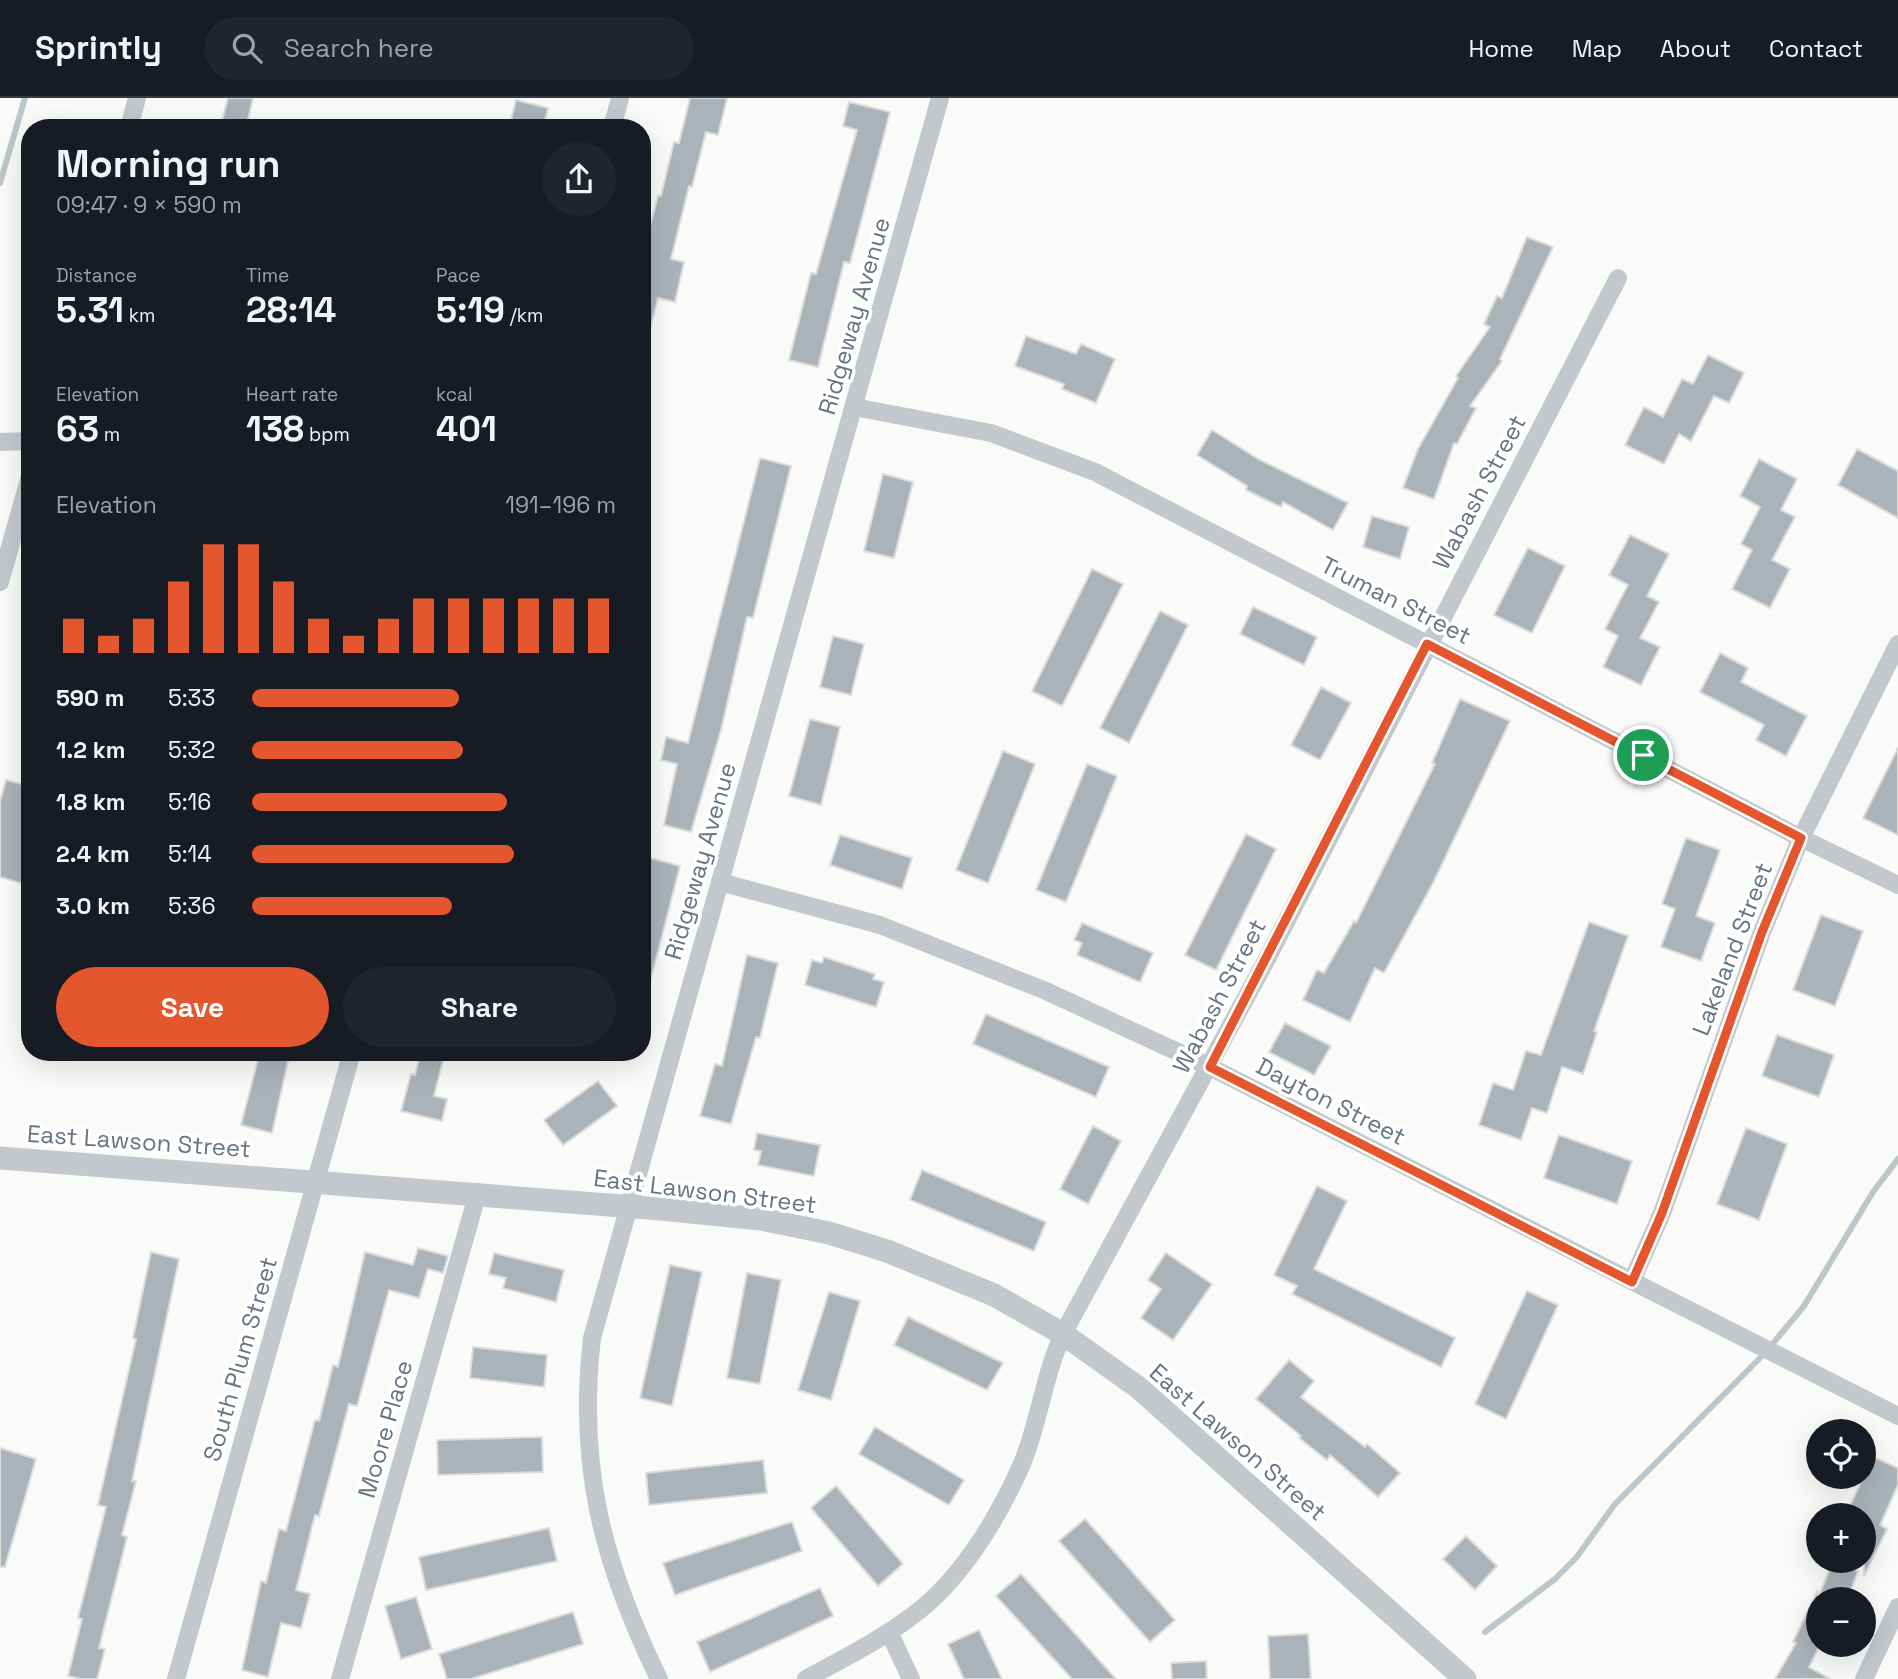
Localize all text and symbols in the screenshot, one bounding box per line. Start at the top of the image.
search box [204,17,694,80]
text: Sprintly [35,27,162,69]
icon: search [228,29,266,67]
text: Search here [284,31,434,65]
text: Home [1468,33,1534,64]
text: Map [1572,33,1622,64]
text: About [1660,33,1731,64]
text: Contact [1769,33,1863,64]
text: Morning run [56,140,281,188]
button: share [542,142,616,216]
text: 09:47 · 9 × 590 m [56,190,242,220]
street label: Ridgeway Avenue [811,214,897,418]
text: Distance [56,263,137,288]
text: Time [246,263,289,288]
text: Pace [436,263,480,288]
text: 5.31 [56,288,124,332]
text: 28:14 [246,288,336,332]
text: 5:19 [436,288,505,332]
text: km [124,303,155,328]
text: /km [505,303,543,328]
text: Elevation [56,382,139,407]
text: Heart rate [246,382,338,407]
text: kcal [436,382,473,407]
text: 63 [56,407,99,451]
text: 138 [246,407,304,451]
text: 401 [436,407,497,451]
street label: Wabash Street [1425,409,1533,575]
text: m [99,422,120,447]
text: bpm [304,422,350,447]
text: Elevation [56,490,157,520]
text: 191–196 m [505,490,616,520]
street label: Truman Street [1316,549,1476,651]
text: 590 m [56,683,124,713]
text: 5:33 [168,683,215,713]
pin [1613,725,1673,785]
text: 1.2 km [56,735,125,765]
text: 5:32 [168,735,215,765]
icon: arrive [1624,736,1662,774]
street label: Ridgeway Avenue [657,759,743,963]
text: 1.8 km [56,787,126,817]
text: 5:16 [168,787,211,817]
text: 2.4 km [56,839,130,869]
text: 5:14 [168,839,212,869]
street label: Lakeland Street [1685,858,1779,1040]
text: 3.0 km [56,891,130,921]
text: 5:36 [168,891,216,921]
street label: Wabash Street [1165,913,1273,1079]
button: Save [56,967,329,1047]
button: Share [343,967,616,1047]
street label: Dayton Street [1251,1050,1411,1152]
street label: East Lawson Street [26,1118,252,1164]
street label: East Lawson Street [592,1162,818,1220]
street label: South Plum Street [196,1253,284,1465]
street label: Moore Place [351,1357,419,1501]
street label: East Lawson Street [1143,1357,1333,1527]
map controls [1806,1419,1876,1657]
button: locate [1806,1419,1876,1489]
button: + [1806,1503,1876,1573]
button: − [1806,1587,1876,1657]

